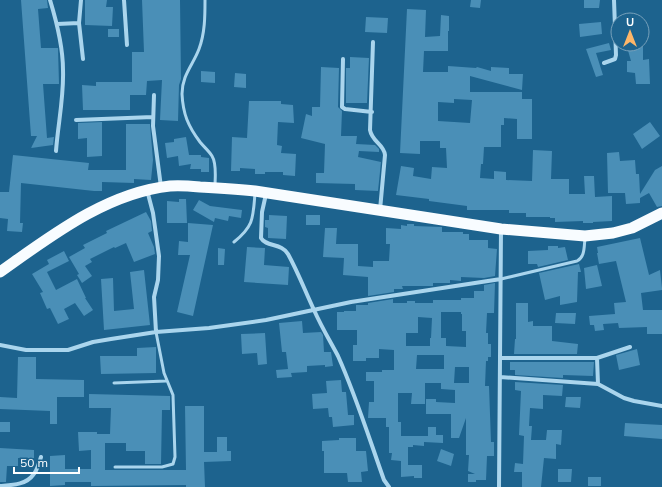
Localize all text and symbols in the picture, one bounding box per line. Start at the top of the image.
north arrow [610,12,650,52]
text: U [626,15,634,29]
scale bar [14,449,79,475]
text: 50 m [20,455,48,470]

